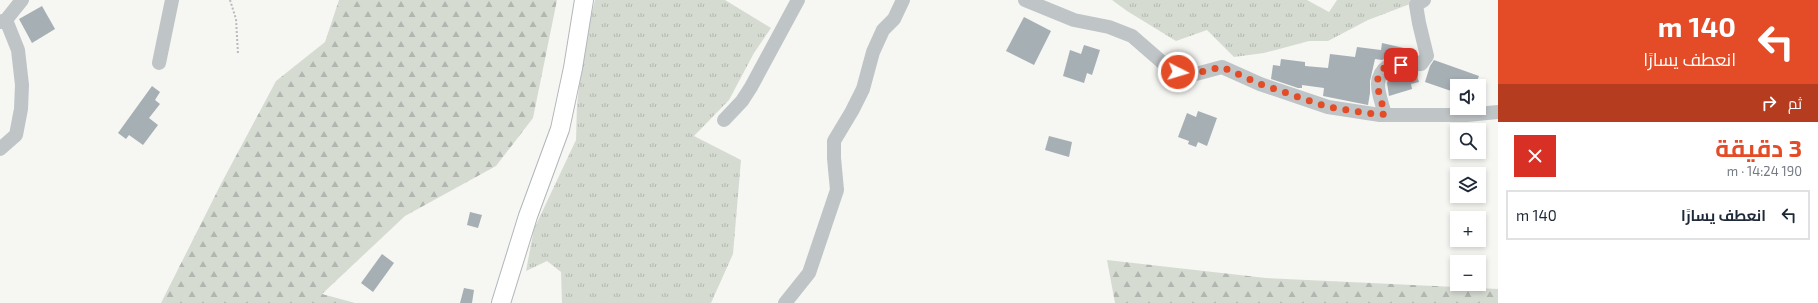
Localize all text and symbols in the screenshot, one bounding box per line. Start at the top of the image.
text: 140 m [1658,9,1736,43]
icon: left [1750,16,1802,68]
pin [1384,48,1418,82]
text: انعطف يسارًا [1643,48,1736,70]
position arrow [1157,51,1199,93]
icon: arrive [1390,54,1412,76]
map controls [1450,79,1486,291]
button: sound [1450,79,1486,115]
icon: right [1758,92,1780,114]
text: ثم [1788,94,1802,112]
button: search [1450,123,1486,159]
text: 3 دقيقة [1715,133,1802,162]
button: close [1514,135,1556,177]
text: 190 m · 14:24 [1727,163,1802,179]
button: layers [1450,167,1486,203]
icon: left [1778,204,1800,226]
text: 140 m [1516,206,1557,224]
text: انعطف يسارًا [1681,206,1766,224]
button: + [1450,211,1486,247]
button: − [1450,255,1486,291]

